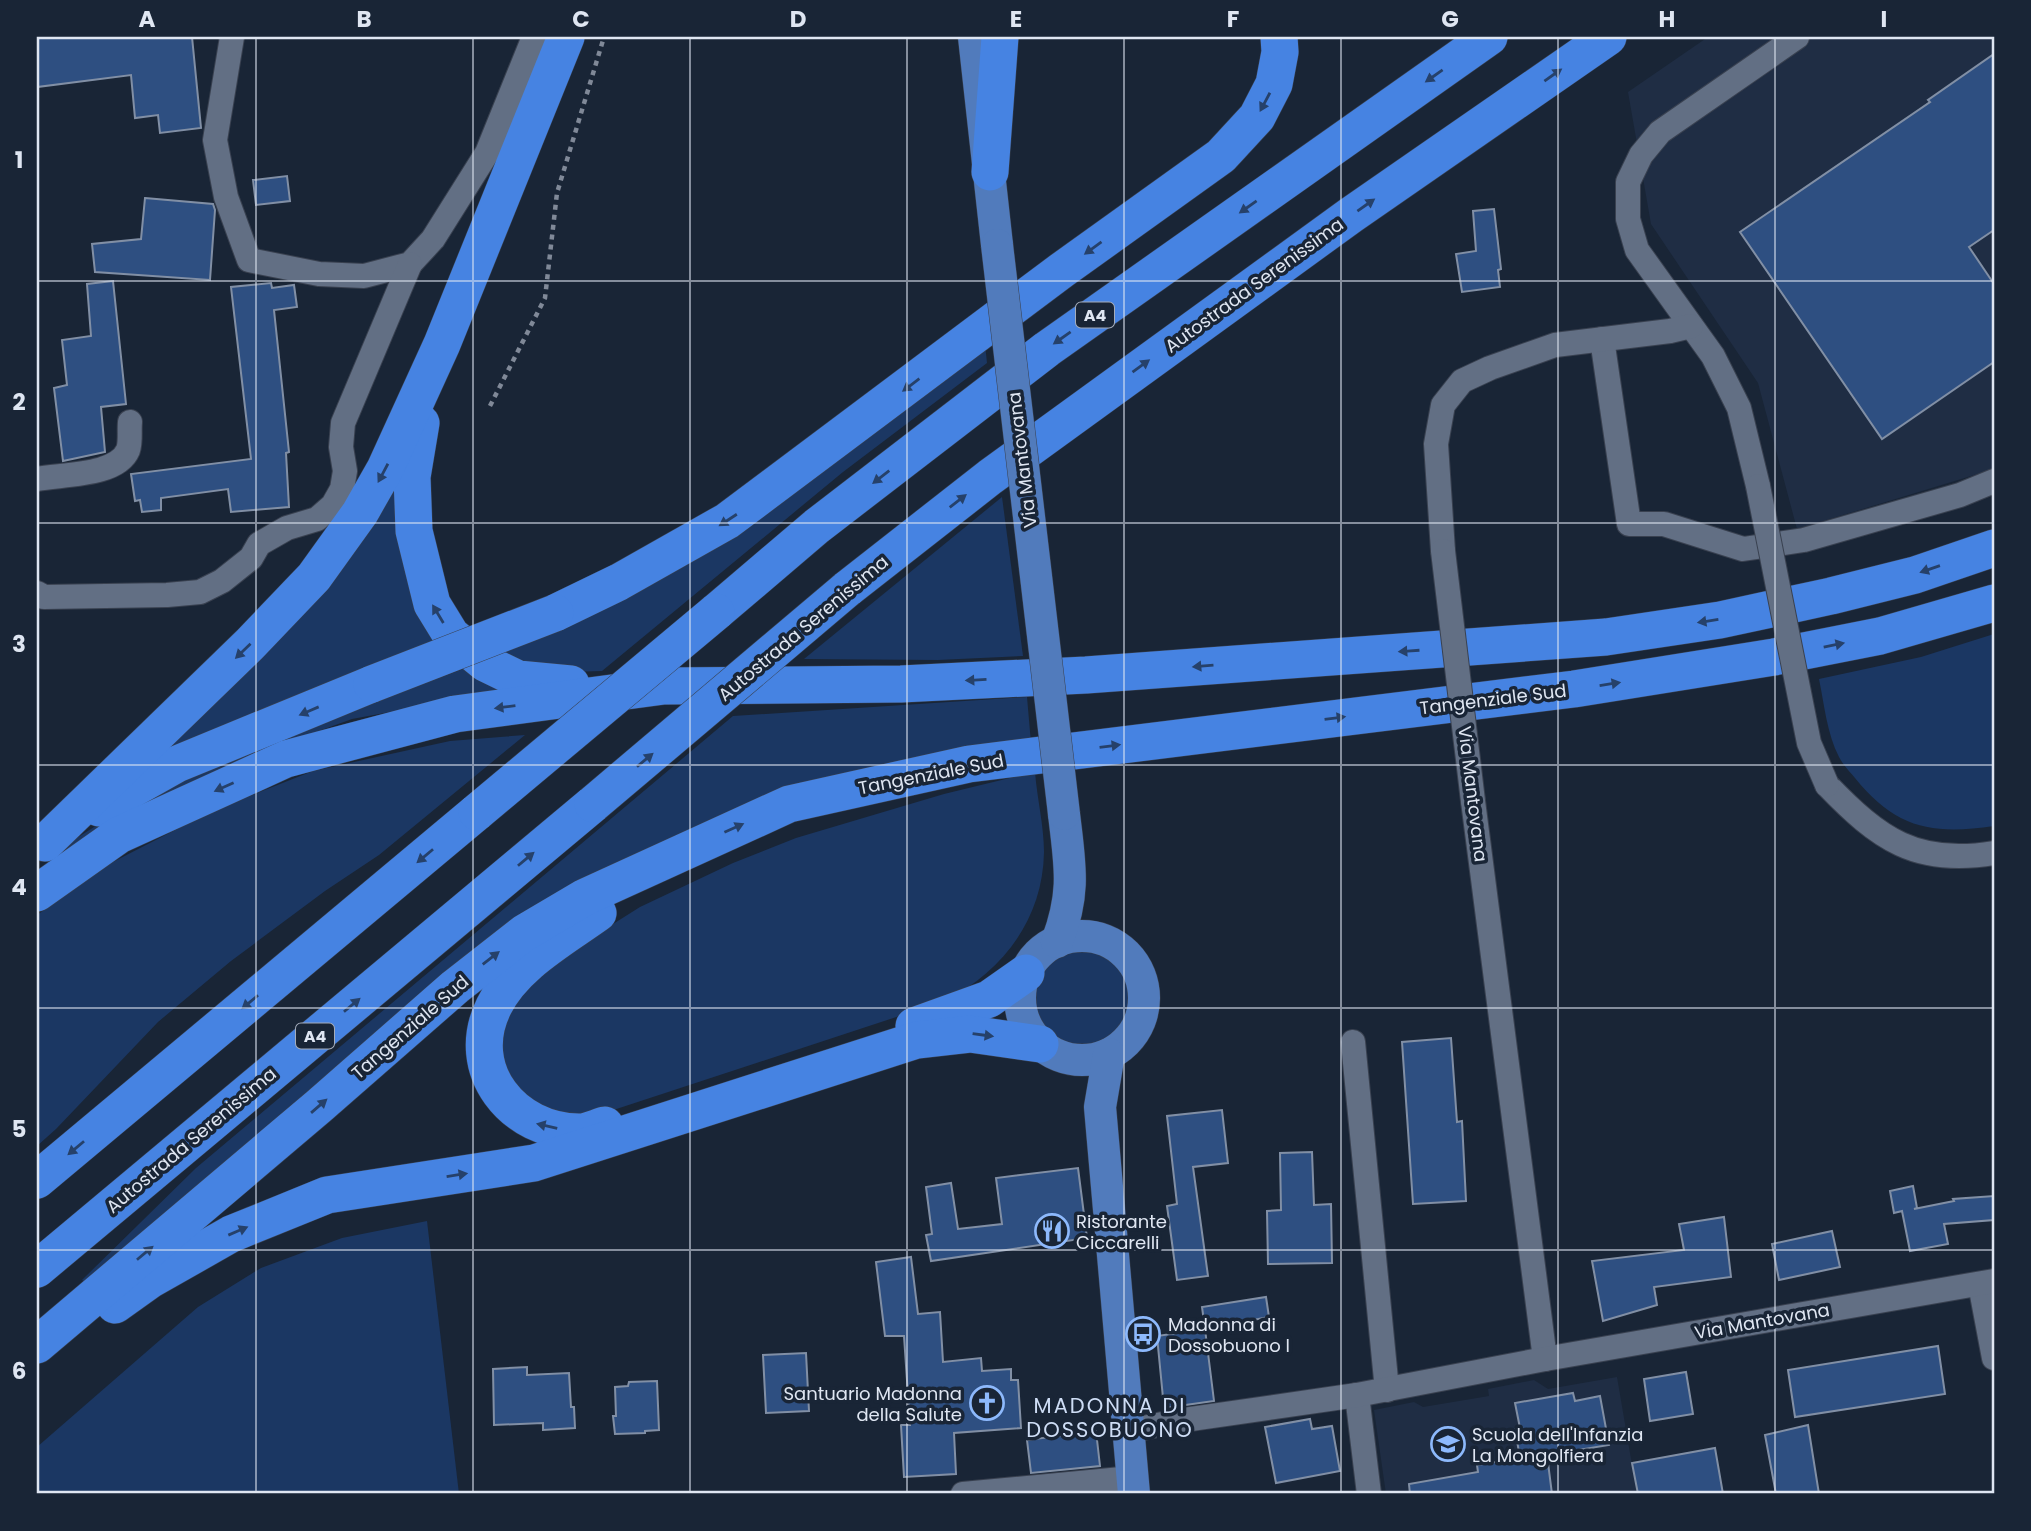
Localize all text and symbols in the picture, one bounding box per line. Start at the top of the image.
text: A [139,3,156,35]
text: B [356,3,372,35]
text: C [572,3,590,35]
text: D [790,3,806,35]
text: E [1010,3,1022,35]
text: F [1227,3,1239,35]
text: G [1441,3,1459,35]
text: H [1659,3,1675,35]
text: I [1881,3,1887,35]
one-way arrow [1544,68,1562,82]
one-way arrow [1424,69,1443,82]
one-way arrow [1259,92,1270,112]
text: 1 [15,144,23,176]
one-way arrow [1357,198,1375,212]
one-way arrow [1239,200,1257,214]
street label: Autostrada Serenissima [1160,212,1348,358]
one-way arrow [1084,241,1102,255]
road number: A4 [1076,302,1114,328]
one-way arrow [1053,331,1071,345]
one-way arrow [1132,359,1150,374]
one-way arrow [902,378,920,392]
text: 2 [12,386,26,418]
street label: Via Mantovana [1001,391,1043,529]
one-way arrow [377,463,388,483]
one-way arrow [873,469,891,484]
one-way arrow [949,494,967,509]
one-way arrow [719,513,737,527]
street label: Autostrada Serenissima [713,549,893,707]
one-way arrow [1919,565,1940,575]
one-way arrow [432,604,445,623]
one-way arrow [1697,616,1719,627]
text: 3 [12,628,26,660]
one-way arrow [1823,639,1845,650]
one-way arrow [235,642,252,658]
one-way arrow [1398,646,1420,657]
one-way arrow [1192,661,1214,672]
one-way arrow [965,675,987,686]
street label: Tangenziale Sud [1418,678,1568,720]
one-way arrow [1599,678,1621,689]
one-way arrow [494,702,516,713]
one-way arrow [299,706,320,717]
one-way arrow [1325,713,1347,724]
street label: Via Mantovana [1452,725,1494,863]
one-way arrow [1099,741,1121,752]
street label: Tangenziale Sud [856,748,1006,800]
one-way arrow [636,753,653,768]
one-way arrow [214,781,234,793]
one-way arrow [724,822,745,833]
one-way arrow [416,848,433,863]
one-way arrow [518,852,535,867]
text: 4 [11,871,27,903]
one-way arrow [482,951,500,966]
street label: Tangenziale Sud [346,969,474,1085]
one-way arrow [242,994,259,1009]
one-way arrow [343,997,361,1013]
road number: A4 [296,1024,334,1048]
one-way arrow [972,1030,994,1041]
street label: Autostrada Serenissima [101,1061,281,1219]
one-way arrow [310,1099,327,1114]
text: 5 [12,1113,26,1145]
one-way arrow [536,1120,558,1131]
one-way arrow [67,1140,84,1155]
one-way arrow [446,1169,468,1180]
place label: Ristorante Ciccarelli [1076,1209,1167,1255]
restaurant icon: Ristorante Ciccarelli [1033,1212,1071,1250]
one-way arrow [228,1225,249,1236]
one-way arrow [136,1245,154,1261]
street label: Via Mantovana [1692,1297,1832,1345]
place label: Madonna di Dossobuono I [1168,1312,1290,1358]
bus stop icon: Madonna di Dossobuono I [1124,1315,1162,1353]
text: 6 [12,1355,26,1387]
place label: Santuario Madonna della Salute [783,1381,962,1427]
church icon: Santuario Madonna della Salute [968,1384,1006,1422]
district label: MADONNA DI DOSSOBUONO [1026,1391,1194,1444]
place label: Scuola dell'Infanzia La Mongolfiera [1472,1422,1643,1468]
school or university icon: Scuola dell'Infanzia La Mongolfiera [1429,1425,1467,1463]

